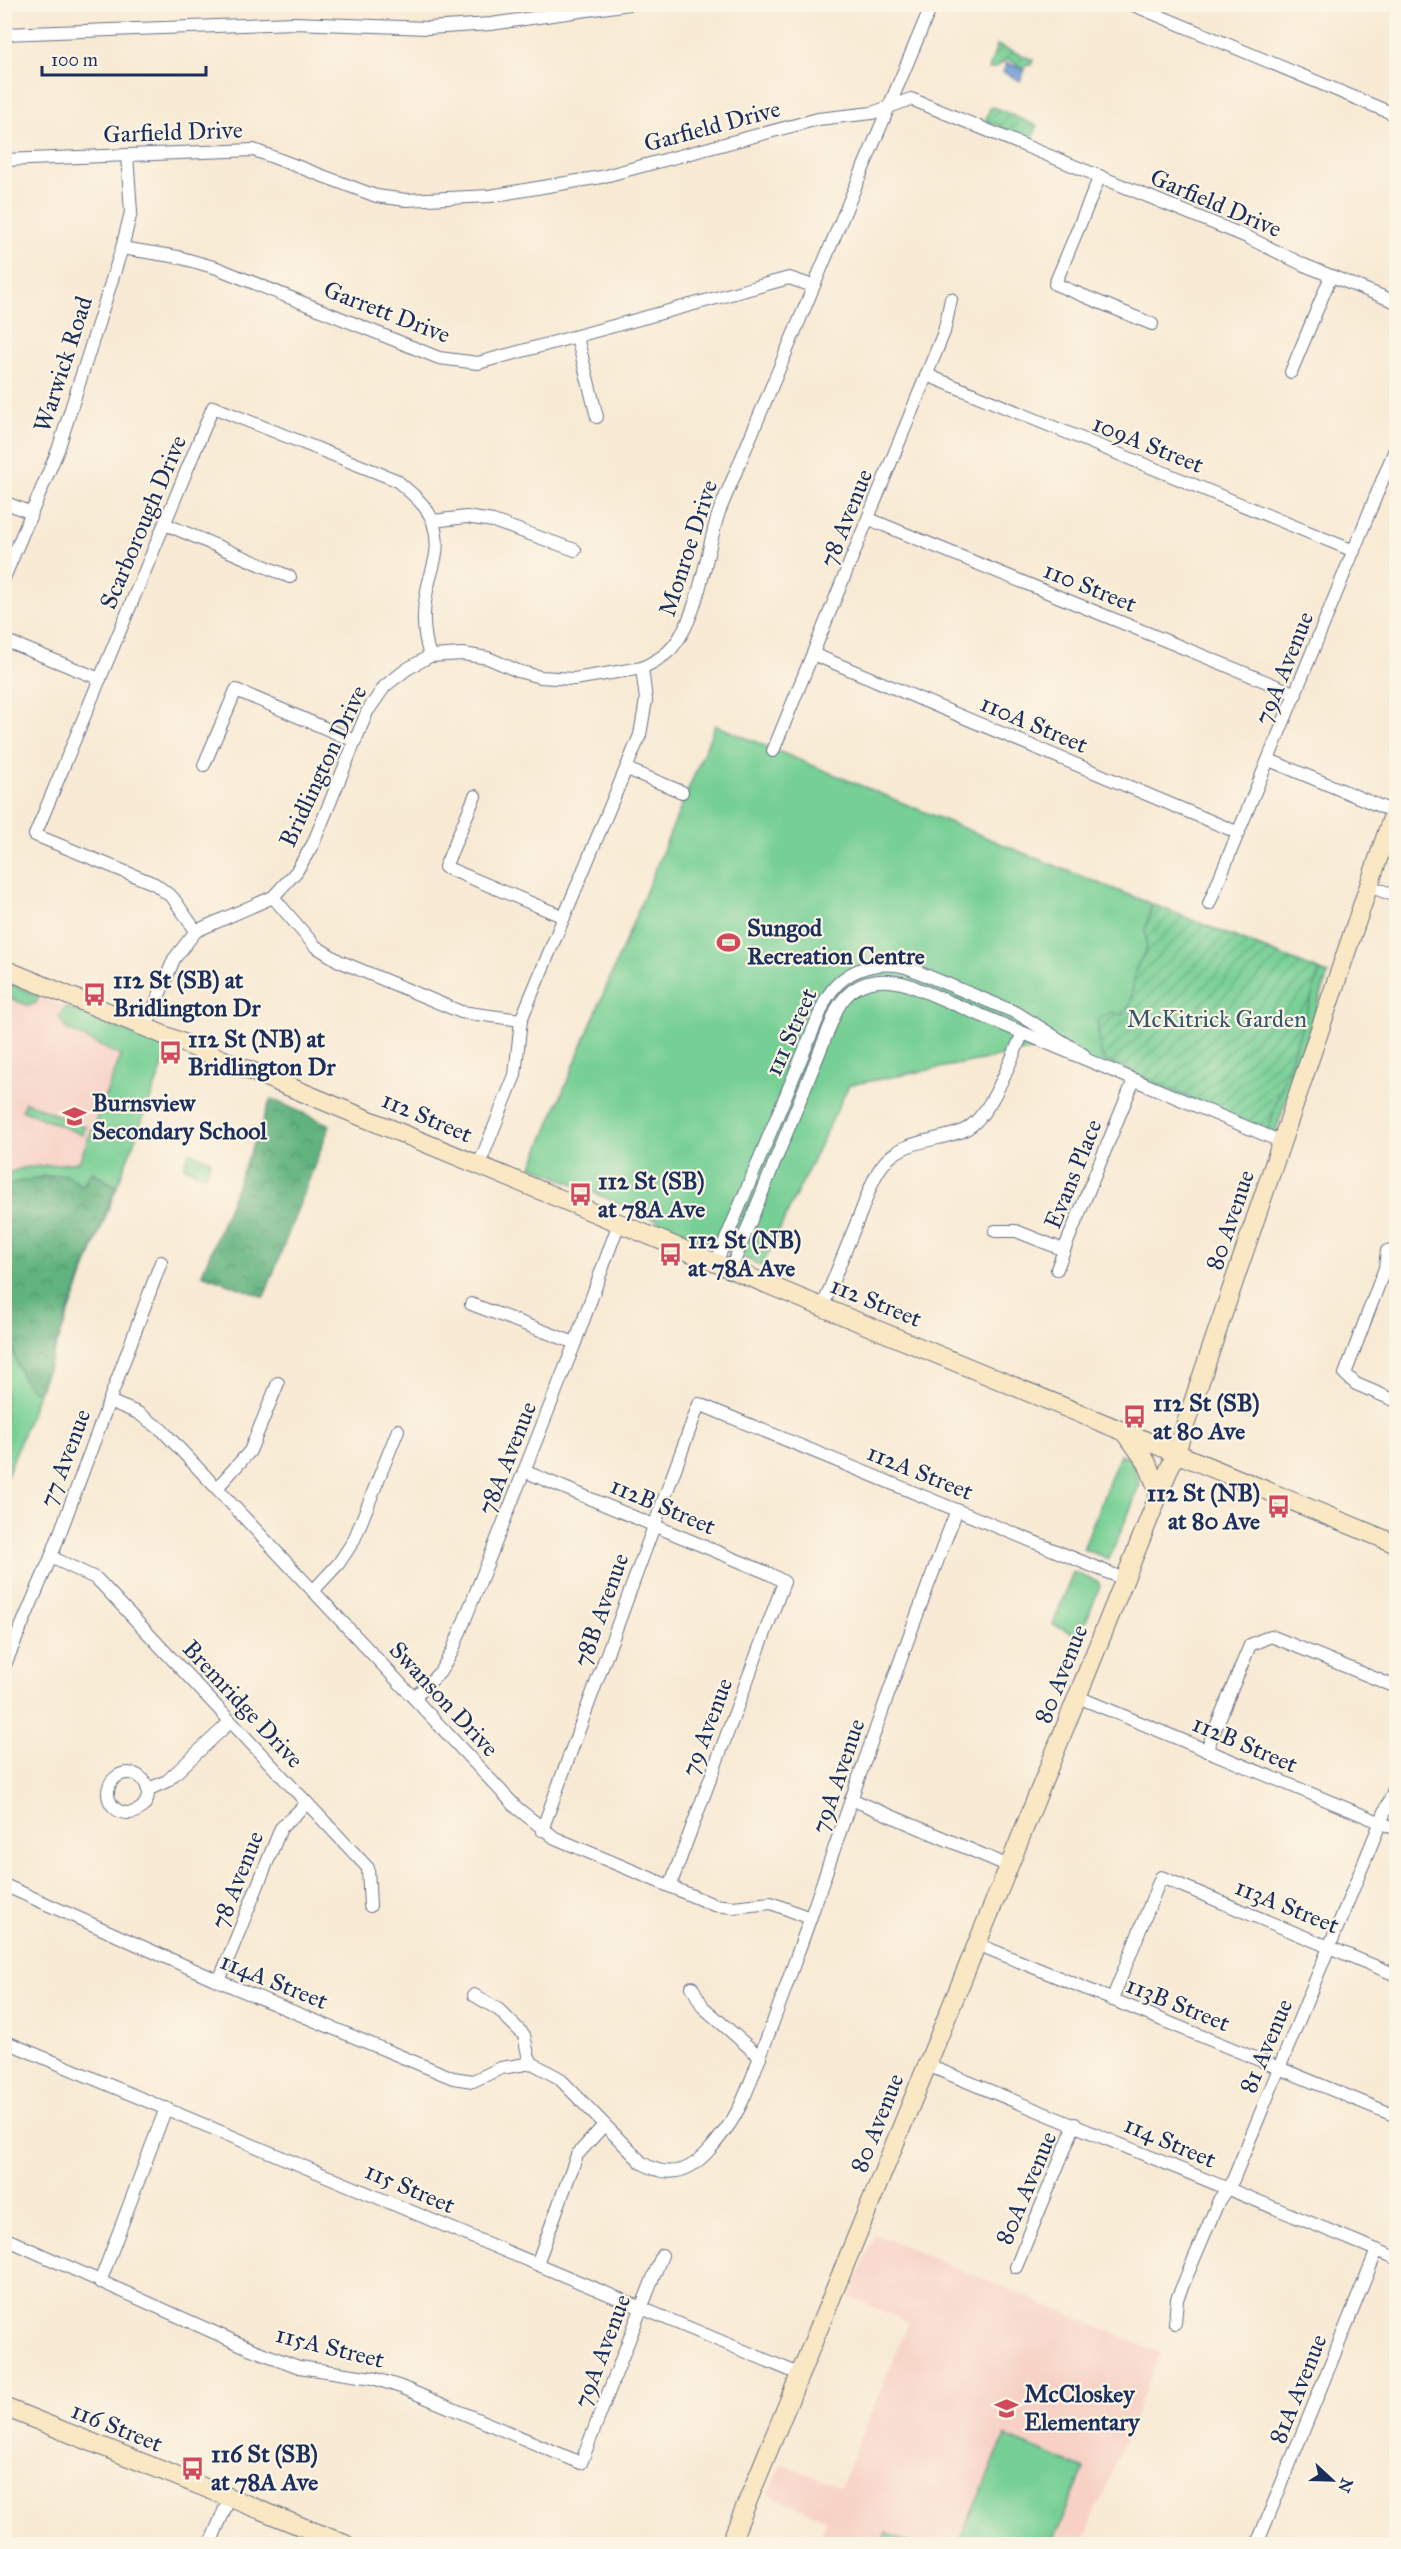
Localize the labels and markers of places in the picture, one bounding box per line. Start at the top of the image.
place label: Sungod Recreation Centre [747,913,925,971]
sports icon: Sungod Recreation Centre [716,929,742,955]
place label: 112 St (SB) at Bridlington Dr [113,965,261,1023]
bus stop icon: 112 St (SB) at Bridlington Dr [82,981,108,1007]
place label: 112 St (NB) at Bridlington Dr [188,1024,336,1082]
bus stop icon: 112 St (NB) at Bridlington Dr [157,1040,183,1066]
place label: Burnsview Secondary School [92,1088,267,1146]
school or university icon: Burnsview Secondary School [61,1104,87,1130]
place label: 112 St (SB) at 78A Ave [598,1166,705,1224]
bus stop icon: 112 St (SB) at 78A Ave [567,1182,593,1208]
place label: 112 St (NB) at 78A Ave [688,1225,801,1283]
bus stop icon: 112 St (NB) at 78A Ave [657,1241,683,1267]
place label: 112 St (SB) at 80 Ave [1153,1388,1260,1446]
bus stop icon: 112 St (SB) at 80 Ave [1122,1404,1148,1430]
place label: 112 St (NB) at 80 Ave [1147,1478,1260,1536]
bus stop icon: 112 St (NB) at 80 Ave [1265,1494,1291,1520]
place label: McCloskey Elementary [1024,2379,1141,2437]
school or university icon: McCloskey Elementary [993,2395,1019,2421]
place label: 116 St (SB) at 78A Ave [211,2439,318,2497]
bus stop icon: 116 St (SB) at 78A Ave [180,2455,206,2481]

